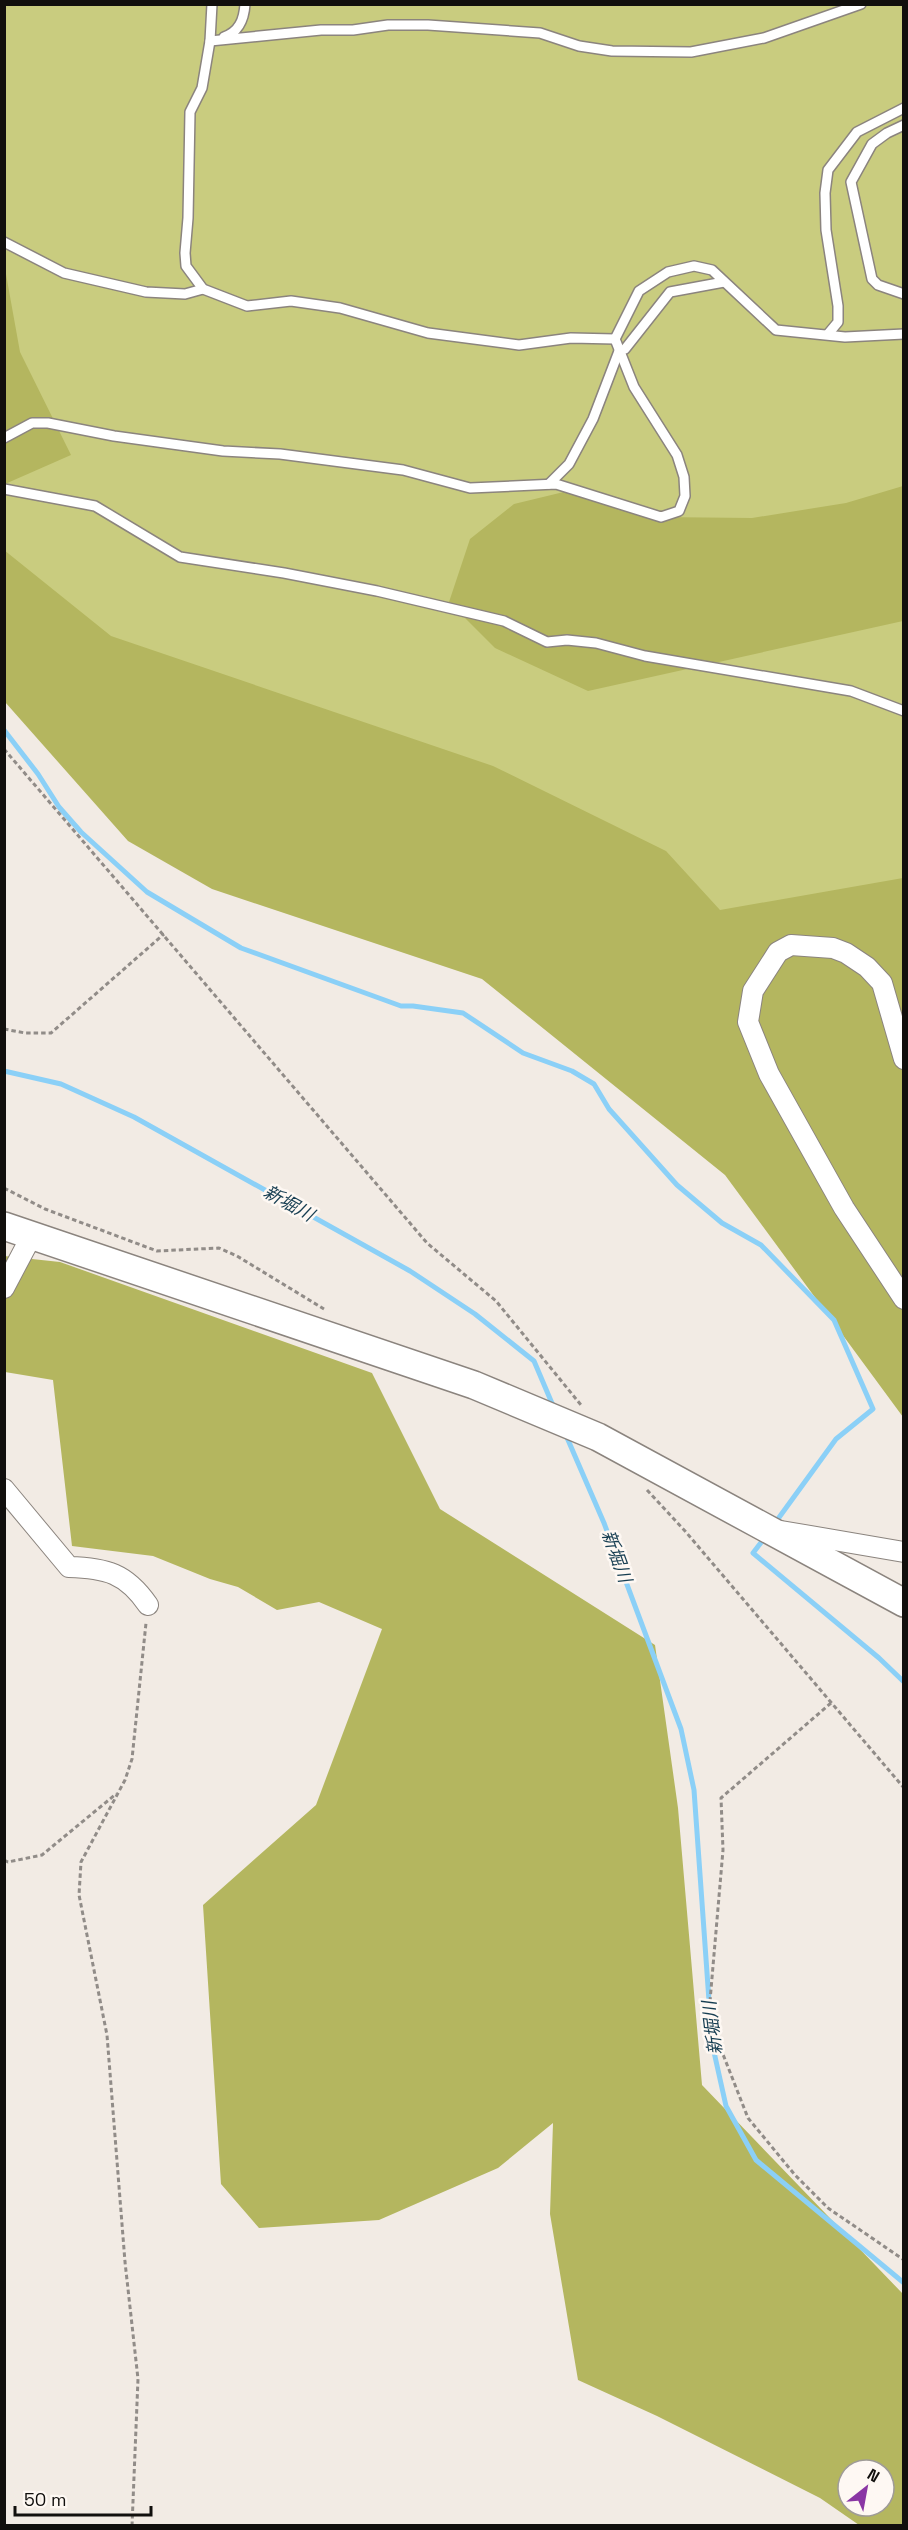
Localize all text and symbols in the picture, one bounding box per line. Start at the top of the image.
water label: 新堀川 [260,1180,320,1227]
water label: 新堀川 [597,1527,638,1587]
water label: 新堀川 [697,1998,727,2056]
north arrow [836,2458,896,2518]
text: N [863,2464,883,2487]
scale bar [15,2479,152,2517]
text: 50 m [24,2488,66,2511]

